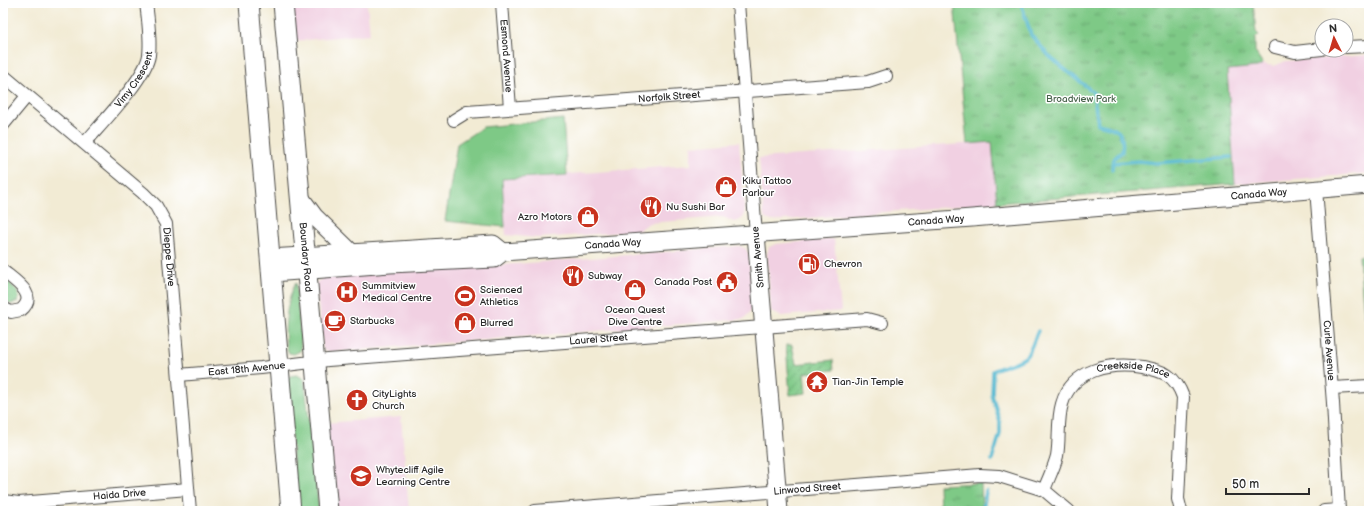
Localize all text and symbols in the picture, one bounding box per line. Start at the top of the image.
north arrow [1314,18,1354,58]
street label: Esmond Avenue [497,19,515,93]
text: N [1328,22,1338,35]
street label: Vimy Crescent [112,51,155,110]
street label: Norfolk Street [638,89,701,105]
park label: Broadview Park [1046,93,1116,105]
shop icon: Kiku Tattoo Parlour [713,174,739,200]
place label: Kiku Tattoo Parlour [742,175,792,199]
street label: Canada Way [1230,186,1288,202]
restaurant icon: Nu Sushi Bar [638,194,664,220]
place label: Nu Sushi Bar [666,201,725,213]
shop icon: Azro Motors [575,204,601,230]
place label: Azro Motors [518,211,572,223]
street label: Canada Way [907,213,965,229]
street label: Boundary Road [296,222,315,293]
street label: Smith Avenue [749,226,767,288]
street label: Dieppe Drive [160,227,177,287]
street label: Canada Way [584,236,642,252]
fuel station icon: Chevron [796,251,822,277]
place label: Chevron [824,258,862,270]
restaurant icon: Subway [560,263,586,289]
public building icon: Canada Post [714,269,740,295]
place label: Subway [588,270,622,282]
place label: Canada Post [654,276,712,288]
shop icon: Ocean Quest Dive Centre [622,277,648,303]
hospital icon: Summitview Medical Centre [334,279,360,305]
place label: Summitview Medical Centre [362,280,432,304]
sports icon: Scienced Athletics [452,283,478,309]
place label: Scienced Athletics [480,284,523,308]
place label: Ocean Quest Dive Centre [605,304,665,328]
cafe icon: Starbucks [322,308,348,334]
shop icon: Blurred [452,310,478,336]
place label: Starbucks [350,315,394,327]
place label: Blurred [480,317,514,329]
street label: Curle Avenue [1320,320,1337,381]
street label: Laurel Street [569,331,628,348]
street label: East 18th Avenue [208,359,286,378]
street label: Creekside Place [1095,360,1172,381]
temple icon: Tian-Jin Temple [804,369,830,395]
place label: Tian-Jin Temple [832,376,904,388]
church icon: CityLights Church [344,387,370,413]
place label: CityLights Church [372,388,416,412]
school or university icon: Whytecliff Agile Learning Centre [348,463,374,489]
place label: Whytecliff Agile Learning Centre [376,464,450,488]
scale bar [1226,470,1309,496]
text: 50 m [1232,477,1259,492]
street label: Linwood Street [773,480,841,498]
street label: Haida Drive [93,486,146,503]

